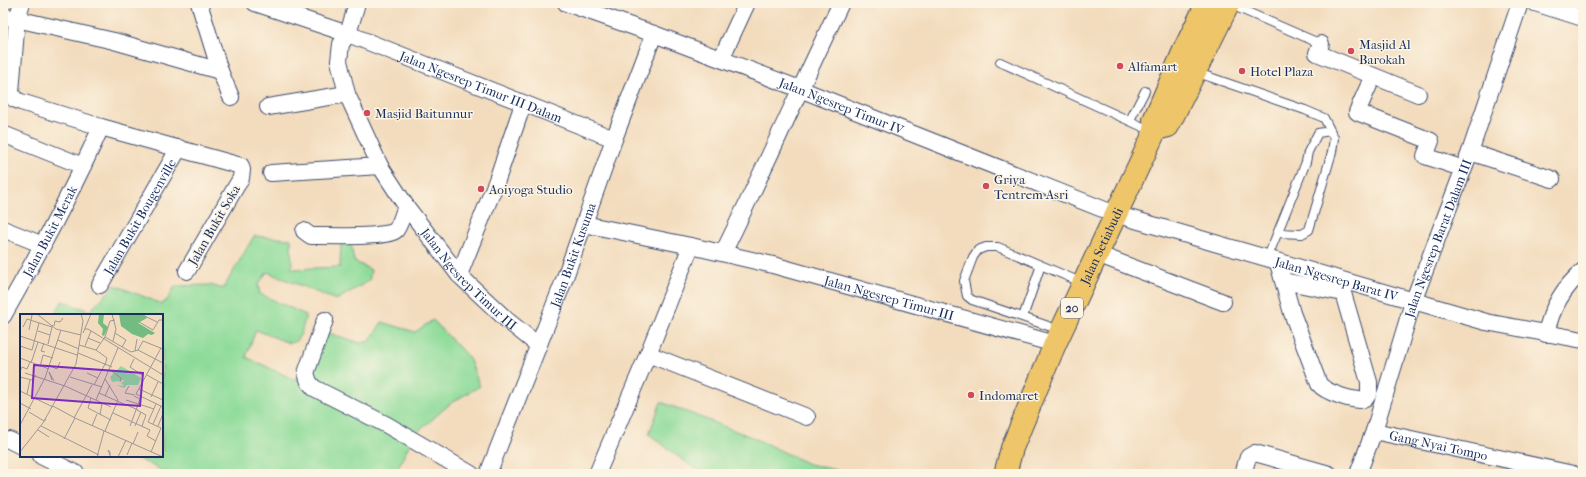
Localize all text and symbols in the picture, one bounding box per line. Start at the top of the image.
place label: Masjid Al Barokah [1359,37,1411,67]
marker: Masjid Al Barokah [1346,46,1356,56]
street label: Jalan Ngesrep Timur III Dalam [397,47,565,125]
place label: Alfamart [1127,59,1178,74]
marker: Alfamart [1115,61,1125,71]
place label: Hotel Plaza [1250,64,1314,79]
marker: Hotel Plaza [1237,66,1247,76]
street label: Jalan Ngesrep Timur IV [776,74,906,137]
place label: Masjid Baitunnur [375,106,473,121]
marker: Masjid Baitunnur [362,108,372,118]
street label: Jalan Bukit Bougenville [100,155,179,278]
street label: Jalan Ngesrep Barat Dalam III [1401,157,1474,320]
place label: Griya Tentrem Asri [994,172,1068,202]
street label: Jalan Bukit Soka [184,181,244,269]
marker: Griya Tentrem Asri [981,181,991,191]
place label: Aoiyoga Studio [488,182,573,197]
street label: Jalan Bukit Merak [19,183,80,280]
marker: Aoiyoga Studio [476,184,486,194]
street label: Jalan Bukit Kusuma [546,200,599,310]
street label: Jalan Setiabudi [1076,205,1126,288]
street label: Jalan Ngesrep Timur III [417,224,520,333]
street label: Jalan Ngesrep Barat IV [1272,253,1400,304]
street label: Jalan Ngesrep Timur III [822,272,956,323]
road number: 20 [1061,298,1083,318]
inset map [20,314,163,457]
place label: Indomaret [979,388,1039,403]
marker: Indomaret [966,390,976,400]
street label: Gang Nyai Tompo [1388,427,1489,463]

